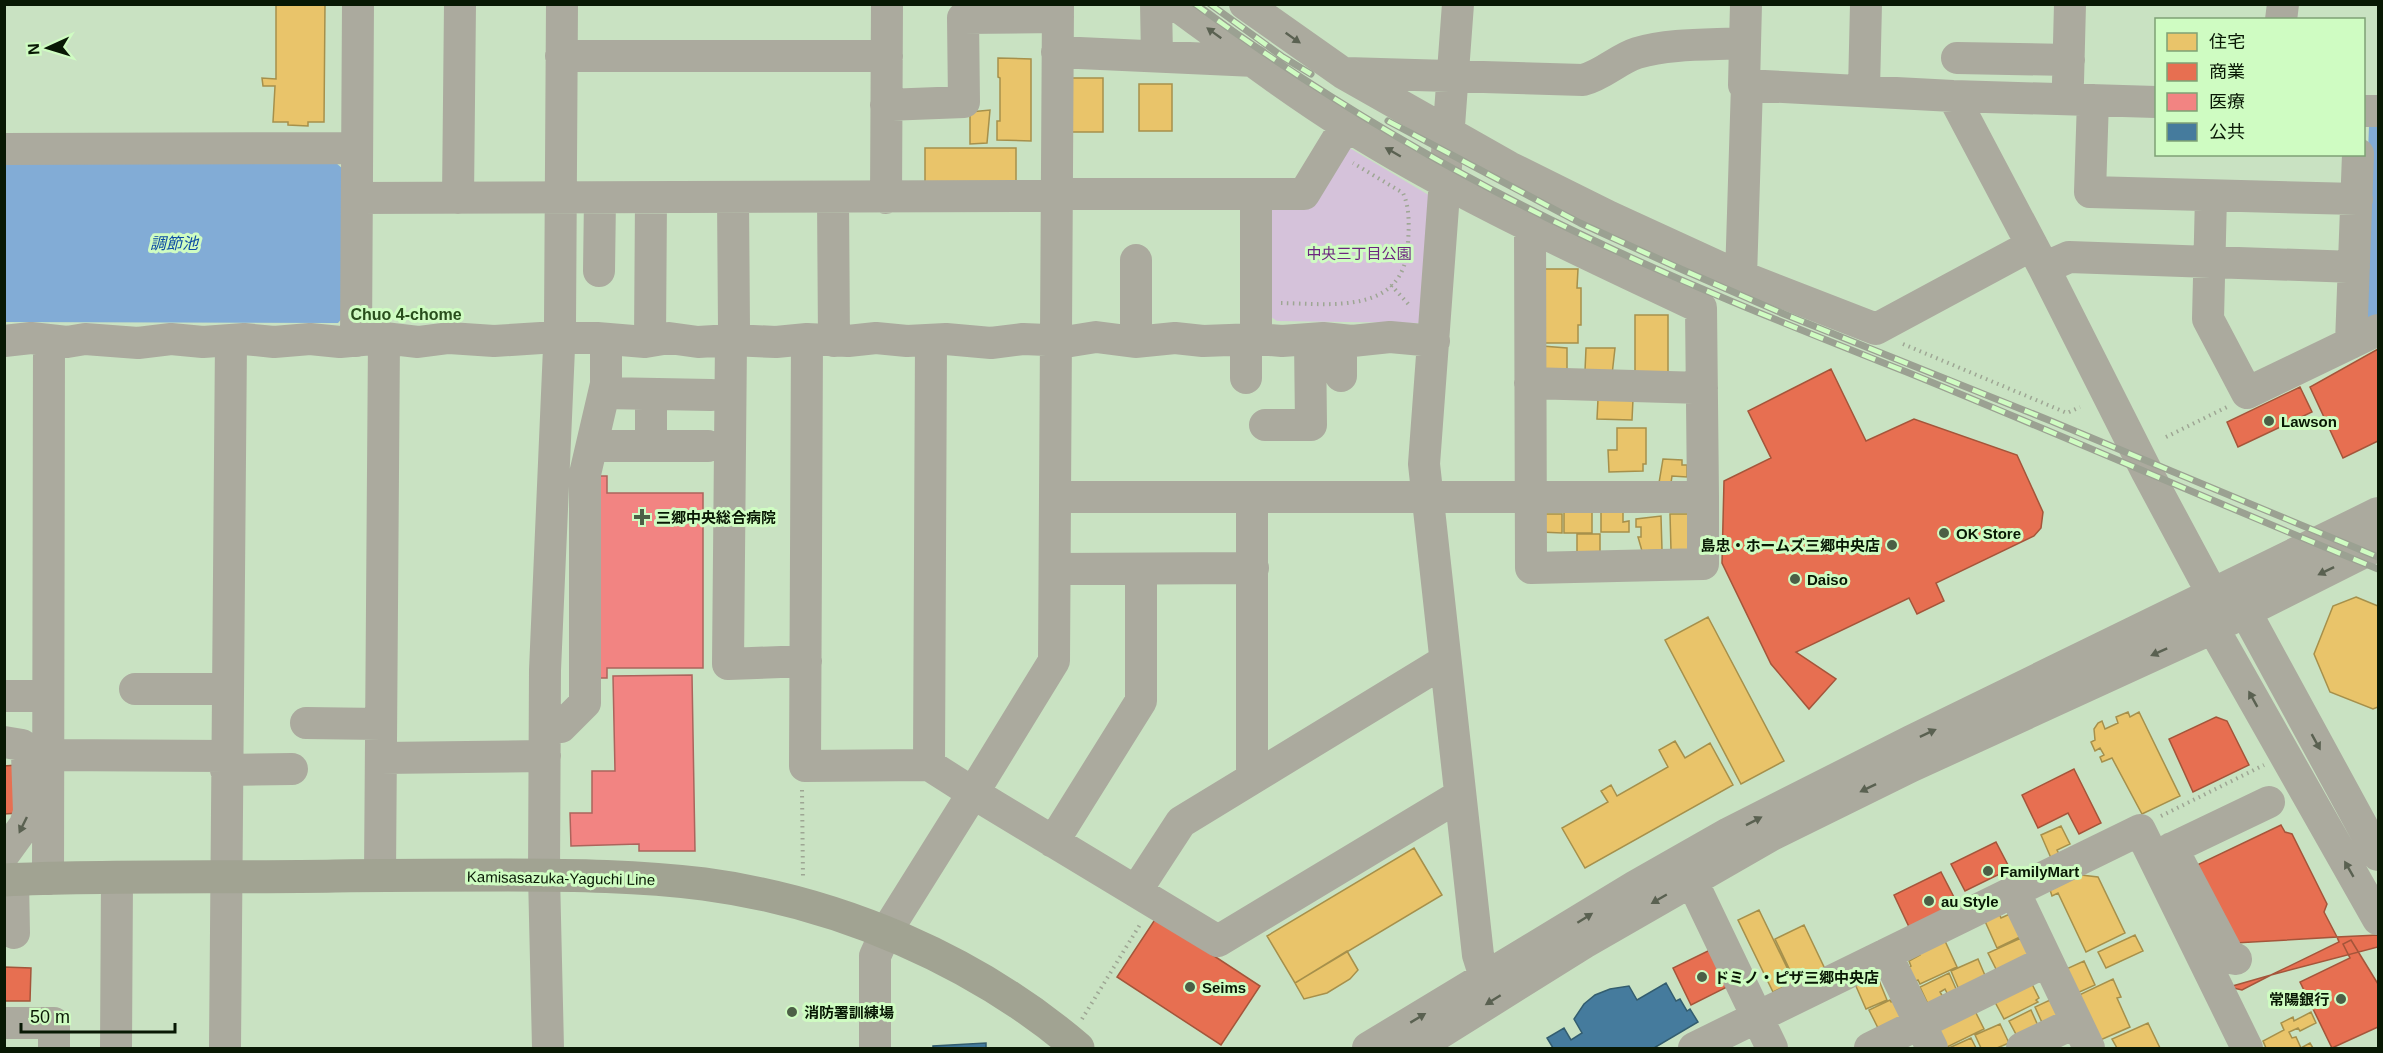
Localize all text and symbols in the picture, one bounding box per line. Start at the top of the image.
north arrow [18,18,78,78]
legend [2155,18,2365,156]
one-way arrow [1206,27,1221,39]
one-way arrow [1285,32,1301,44]
text: 住宅 [2209,32,2245,52]
text: N [25,43,42,55]
text: 商業 [2209,62,2245,82]
text: 医療 [2209,92,2245,112]
text: 公共 [2209,122,2245,142]
one-way arrow [1385,147,1401,158]
water label: 調節池 [150,235,200,252]
park label: 中央三丁目公園 [1306,245,1412,262]
district label: Chuo 4-chome [350,306,462,323]
place label: Lawson [2281,413,2337,430]
marker: Lawson [2262,414,2276,428]
marker: 三郷中央総合病院 [633,508,651,526]
place label: 三郷中央総合病院 [656,509,776,526]
place label: OK Store [1956,525,2021,542]
marker: OK Store [1937,526,1951,540]
place label: 島忠・ホームズ三郷中央店 [1700,537,1880,554]
marker: 島忠・ホームズ三郷中央店 [1885,538,1899,552]
one-way arrow [2317,566,2334,576]
place label: Daiso [1807,571,1848,588]
marker: Daiso [1788,572,1802,586]
one-way arrow [2150,647,2168,657]
one-way arrow [2248,690,2258,707]
one-way arrow [1920,729,1937,738]
one-way arrow [2311,734,2321,751]
one-way arrow [1860,783,1877,792]
one-way arrow [19,816,29,834]
one-way arrow [1745,816,1763,826]
one-way arrow [2344,860,2354,877]
place label: FamilyMart [2000,863,2079,880]
marker: FamilyMart [1981,864,1995,878]
street label: Kamisasazuka-Yaguchi Line [467,868,655,888]
place label: au Style [1941,893,1999,910]
one-way arrow [1651,894,1668,904]
marker: au Style [1922,894,1936,908]
one-way arrow [1577,912,1593,923]
place label: ドミノ・ピザ三郷中央店 [1714,969,1879,986]
marker: ドミノ・ピザ三郷中央店 [1695,970,1709,984]
place label: Seims [1202,979,1246,996]
marker: Seims [1183,980,1197,994]
place label: 常陽銀行 [2269,991,2329,1008]
marker: 常陽銀行 [2334,992,2348,1006]
one-way arrow [1485,995,1501,1006]
scale bar [21,996,176,1034]
place label: 消防署訓練場 [804,1004,894,1021]
marker: 消防署訓練場 [785,1005,799,1019]
text: 50 m [30,1007,70,1027]
one-way arrow [1410,1013,1426,1024]

